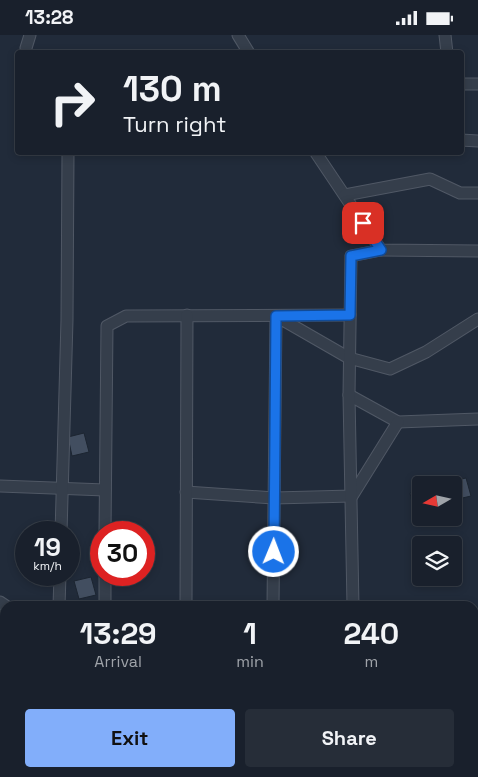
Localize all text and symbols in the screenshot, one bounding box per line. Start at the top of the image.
text: 13:28 [25,5,74,30]
text: 130 m [123,67,222,111]
icon: right [40,70,105,135]
text: Turn right [123,110,226,138]
pin [342,202,384,244]
icon: arrive [349,209,377,237]
north arrow [412,476,462,526]
map controls [412,476,462,586]
speed limit sign: 30 [90,521,155,586]
position arrow [247,525,299,577]
text: 19 [34,531,61,563]
button: layers [412,536,462,586]
text: km/h [33,558,62,574]
text: 13:29 [80,614,157,653]
text: 1 [243,614,257,653]
text: 240 [343,614,399,653]
text: Arrival [94,651,142,672]
text: min [236,651,264,672]
text: m [365,651,378,672]
button: Exit [25,709,235,767]
button: Share [245,709,454,767]

